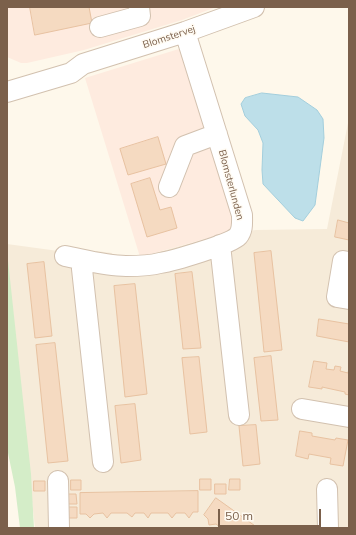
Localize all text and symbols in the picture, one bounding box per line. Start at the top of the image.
street label: Blomstervej [141,23,197,51]
street label: Blomsterlunden [216,148,246,222]
scale bar [220,501,323,527]
text: 50 m [225,508,253,523]

